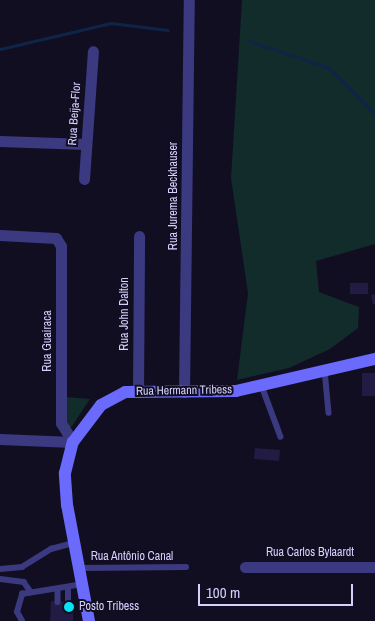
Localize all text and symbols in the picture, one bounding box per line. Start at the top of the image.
street label: Rua Beija-Flor [66,82,84,146]
street label: Rua Jurema Beckhauser [167,142,181,250]
street label: Rua John Dalton [118,277,132,351]
street label: Rua Guairaca [41,310,55,372]
street label: Rua Hermann Tribess [136,383,232,399]
street label: Rua Carlos Bylaardt [266,546,354,560]
street label: Rua Antônio Canal [90,550,174,564]
scale bar [200,574,355,606]
text: 100 m [206,582,240,603]
place label: Posto Tribess [79,600,139,614]
marker: Posto Tribess [63,601,75,613]

